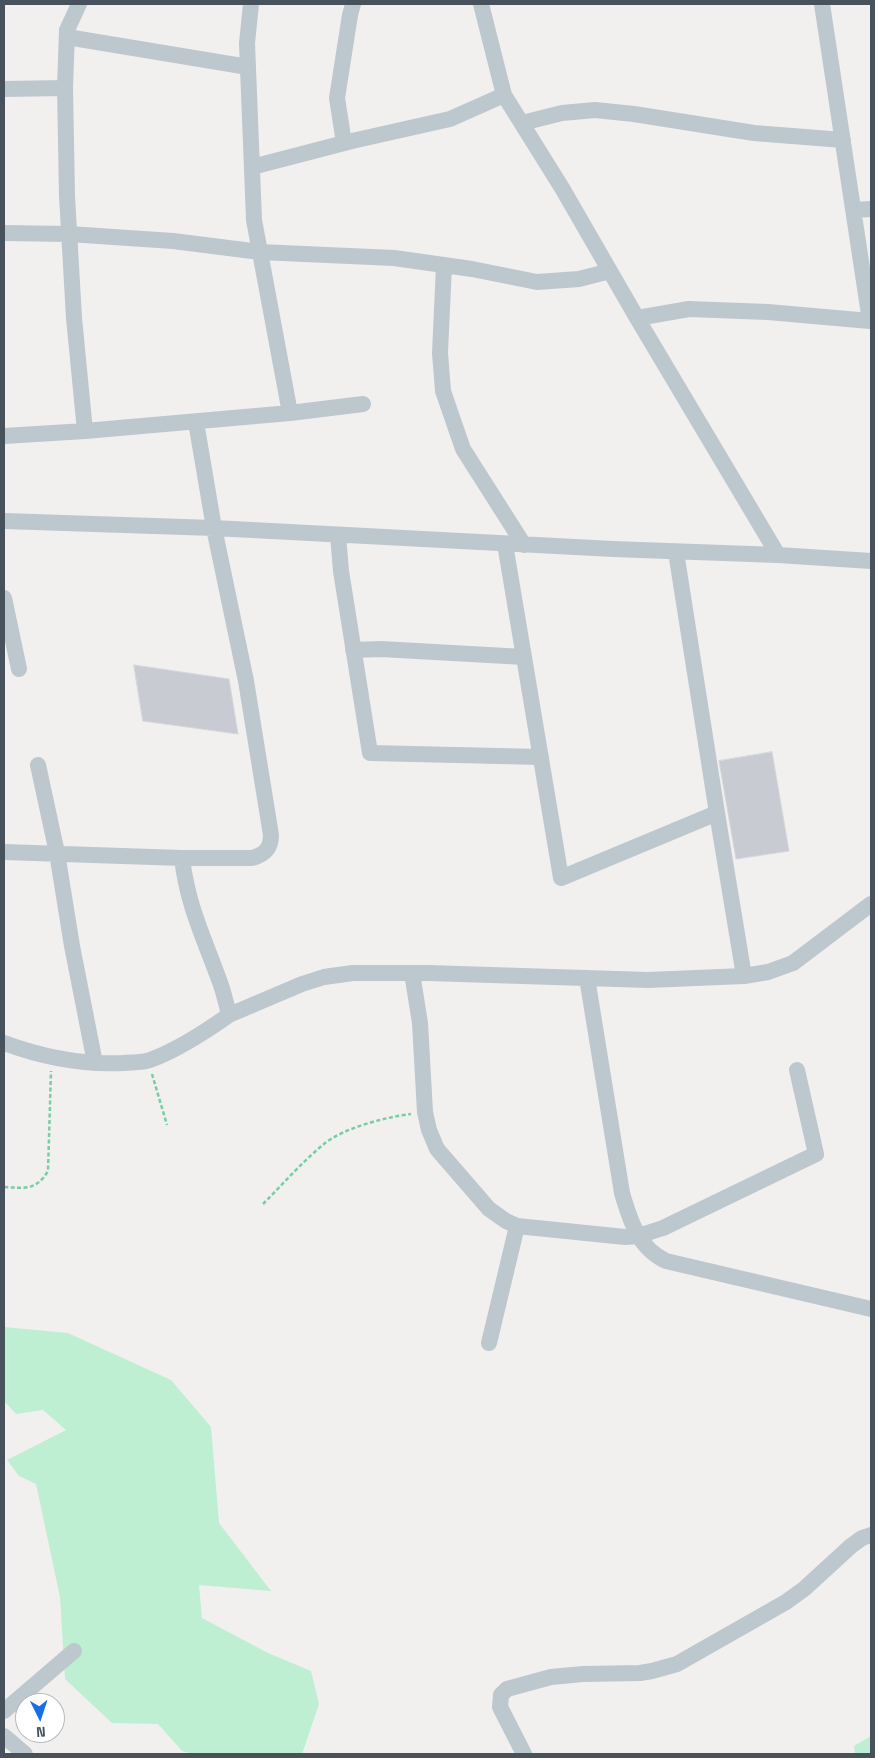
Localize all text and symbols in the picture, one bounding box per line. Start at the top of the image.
north arrow [15,1693,65,1743]
text: N [36,1723,46,1741]

